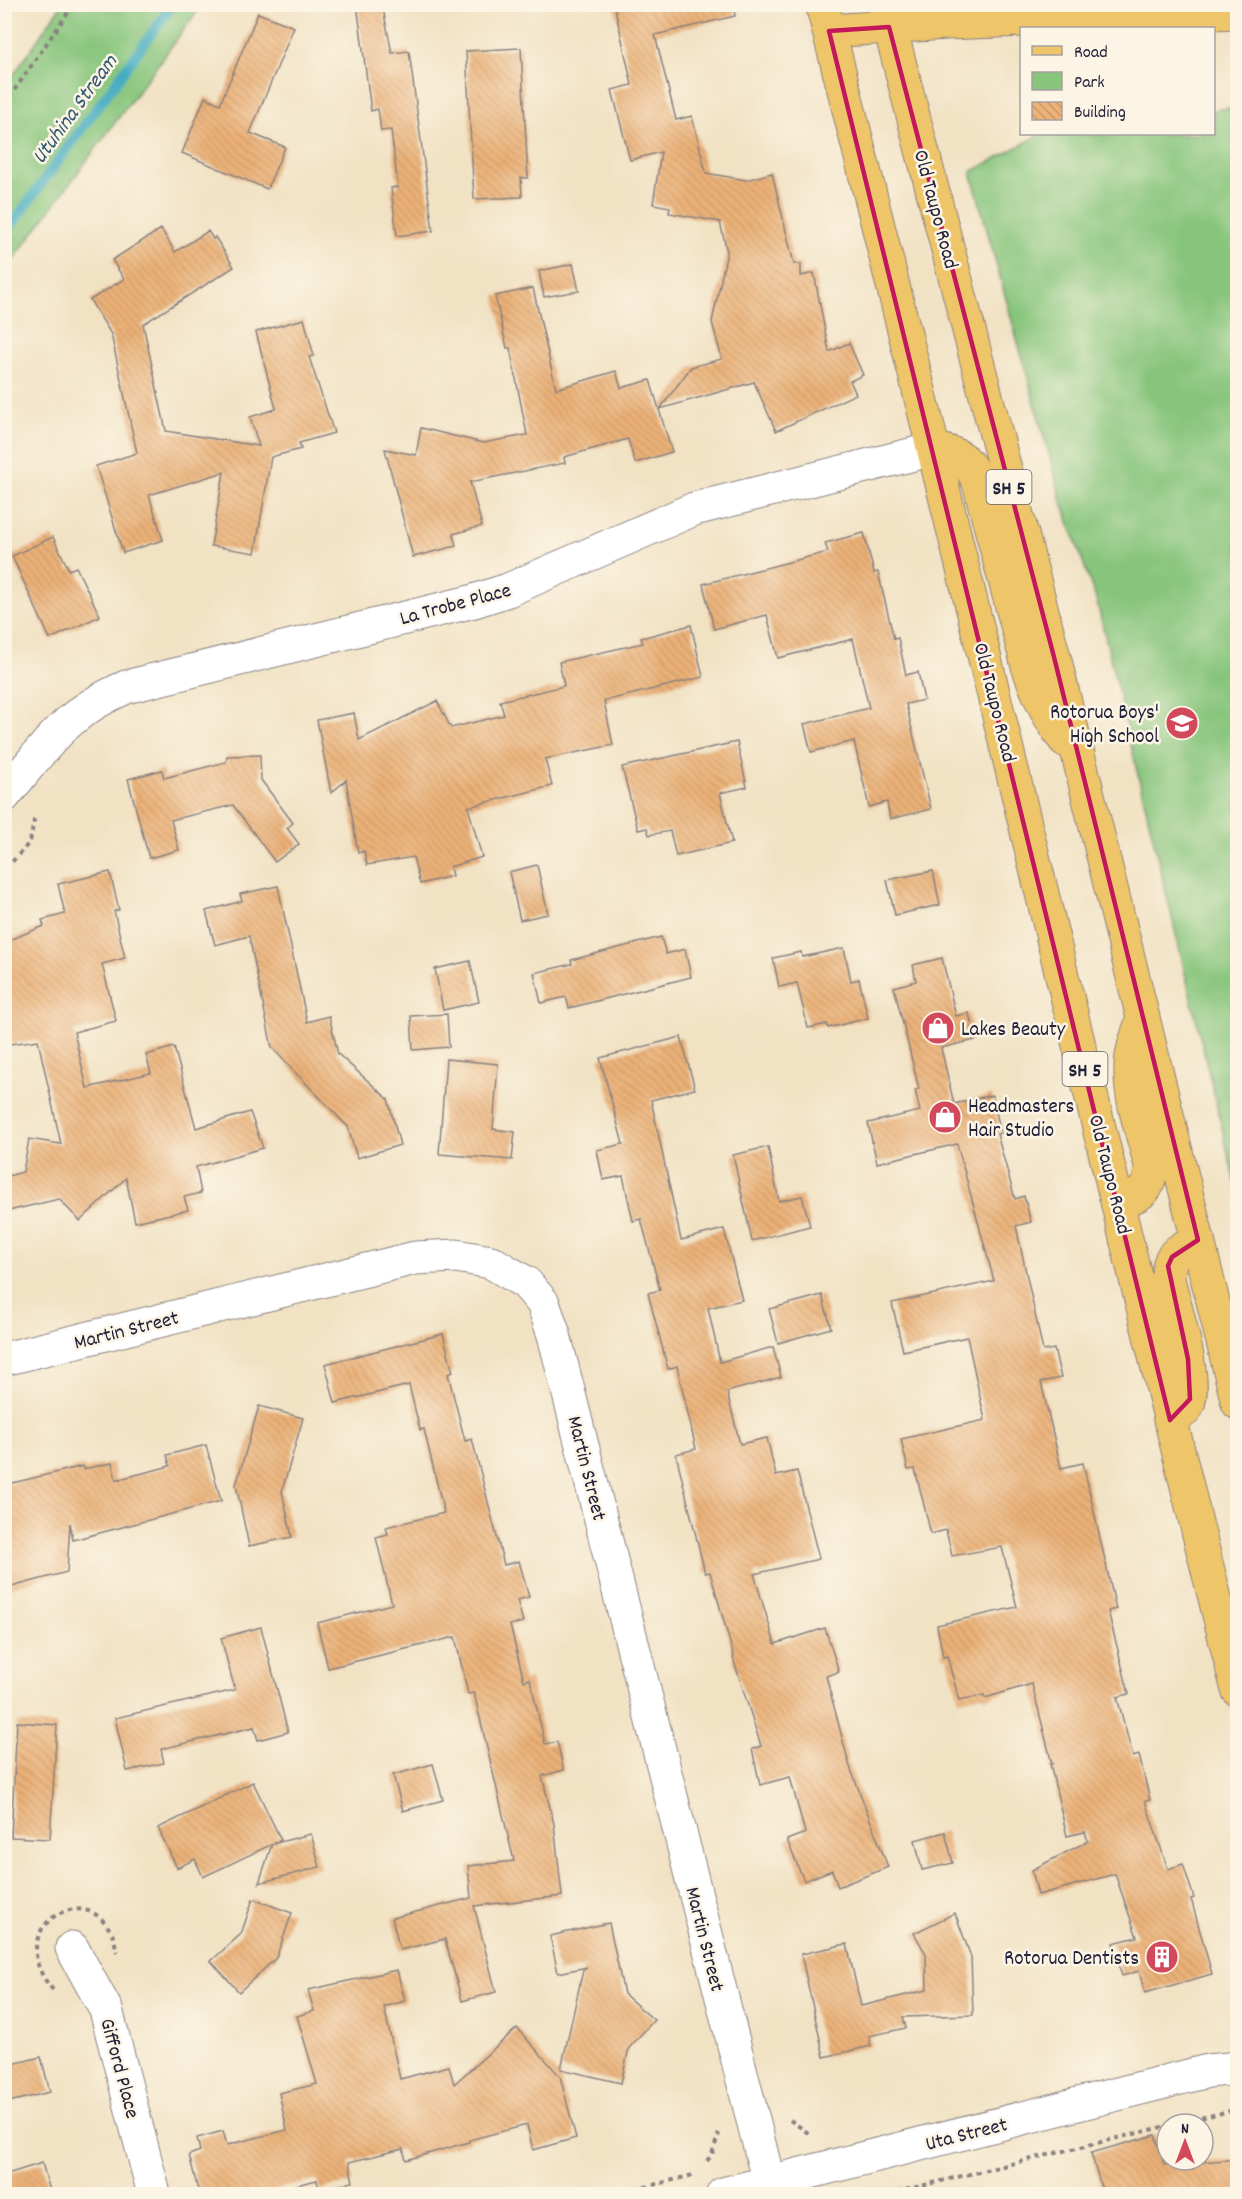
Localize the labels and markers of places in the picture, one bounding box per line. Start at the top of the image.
place label: Rotorua Boys' High School [1050,699,1159,753]
school or university icon: Rotorua Boys' High School [1164,705,1200,741]
shop icon: Lakes Beauty [920,1010,956,1046]
place label: Lakes Beauty [961,1016,1066,1046]
place label: Headmasters Hair Studio [968,1093,1074,1147]
shop icon: Headmasters Hair Studio [927,1099,963,1135]
building icon: Rotorua Dentists [1144,1939,1180,1975]
place label: Rotorua Dentists [1004,1945,1139,1975]

